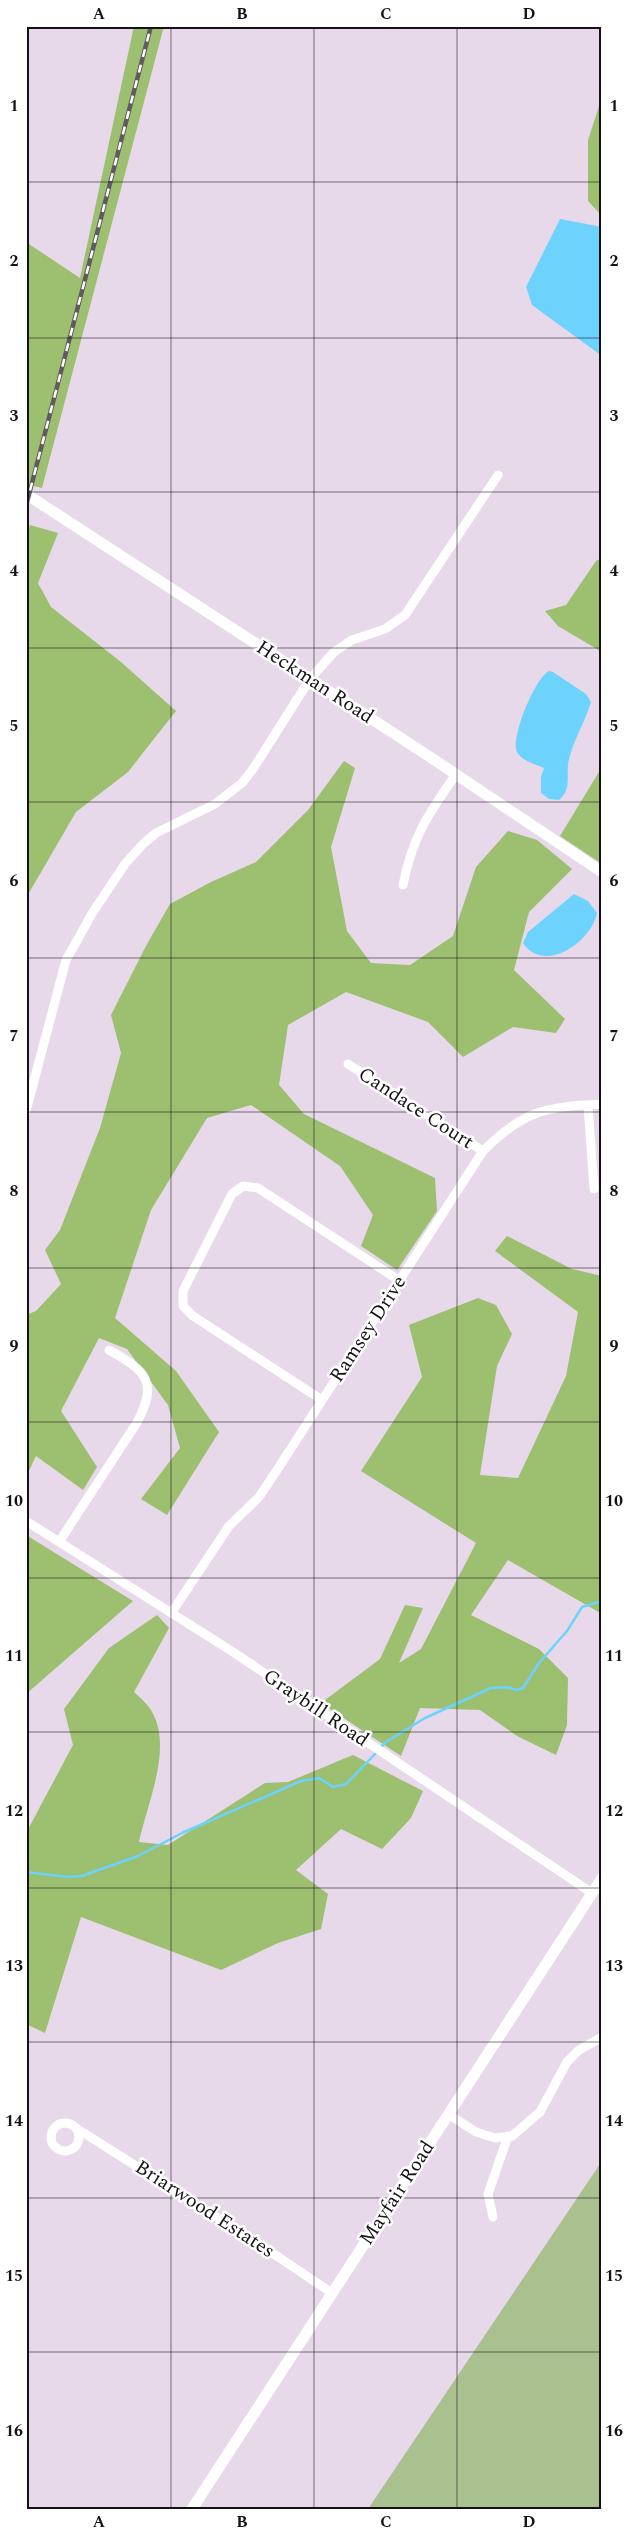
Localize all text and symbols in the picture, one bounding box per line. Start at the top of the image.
text: A [93,2,106,26]
text: B [236,2,248,26]
text: C [380,2,392,26]
text: D [523,2,536,26]
text: 1 [10,94,18,118]
text: 1 [610,94,618,118]
text: 2 [10,249,19,273]
text: 2 [610,249,619,273]
text: 3 [10,404,19,428]
text: 3 [610,404,619,428]
text: 4 [10,559,19,583]
text: 4 [610,559,619,583]
street label: Heckman Road [250,633,380,731]
text: 5 [10,714,18,738]
text: 5 [610,714,618,738]
text: 6 [10,869,19,893]
text: 6 [610,869,619,893]
text: 7 [10,1024,19,1048]
text: 7 [610,1024,619,1048]
street label: Candace Court [352,1059,480,1157]
text: 8 [10,1179,19,1203]
text: 8 [610,1179,619,1203]
street label: Ramsey Drive [322,1270,414,1388]
text: 9 [10,1334,19,1358]
text: 9 [610,1334,619,1358]
text: 10 [5,1489,23,1513]
text: 10 [605,1489,623,1513]
text: 11 [5,1644,23,1668]
text: 11 [605,1644,623,1668]
street label: Graybill Road [257,1661,375,1755]
text: 12 [5,1799,23,1823]
text: 12 [605,1799,623,1823]
text: 13 [5,1954,23,1978]
text: 13 [605,1954,623,1978]
text: 14 [5,2109,23,2133]
text: 14 [605,2109,623,2133]
street label: Mayfair Road [352,2135,442,2251]
street label: Briarwood Estates [129,2152,281,2266]
text: 15 [5,2264,23,2288]
text: 15 [605,2264,623,2288]
text: 16 [5,2419,23,2443]
text: 16 [605,2419,623,2443]
text: A [93,2510,106,2534]
text: B [236,2510,248,2534]
text: C [380,2510,392,2534]
text: D [523,2510,536,2534]

